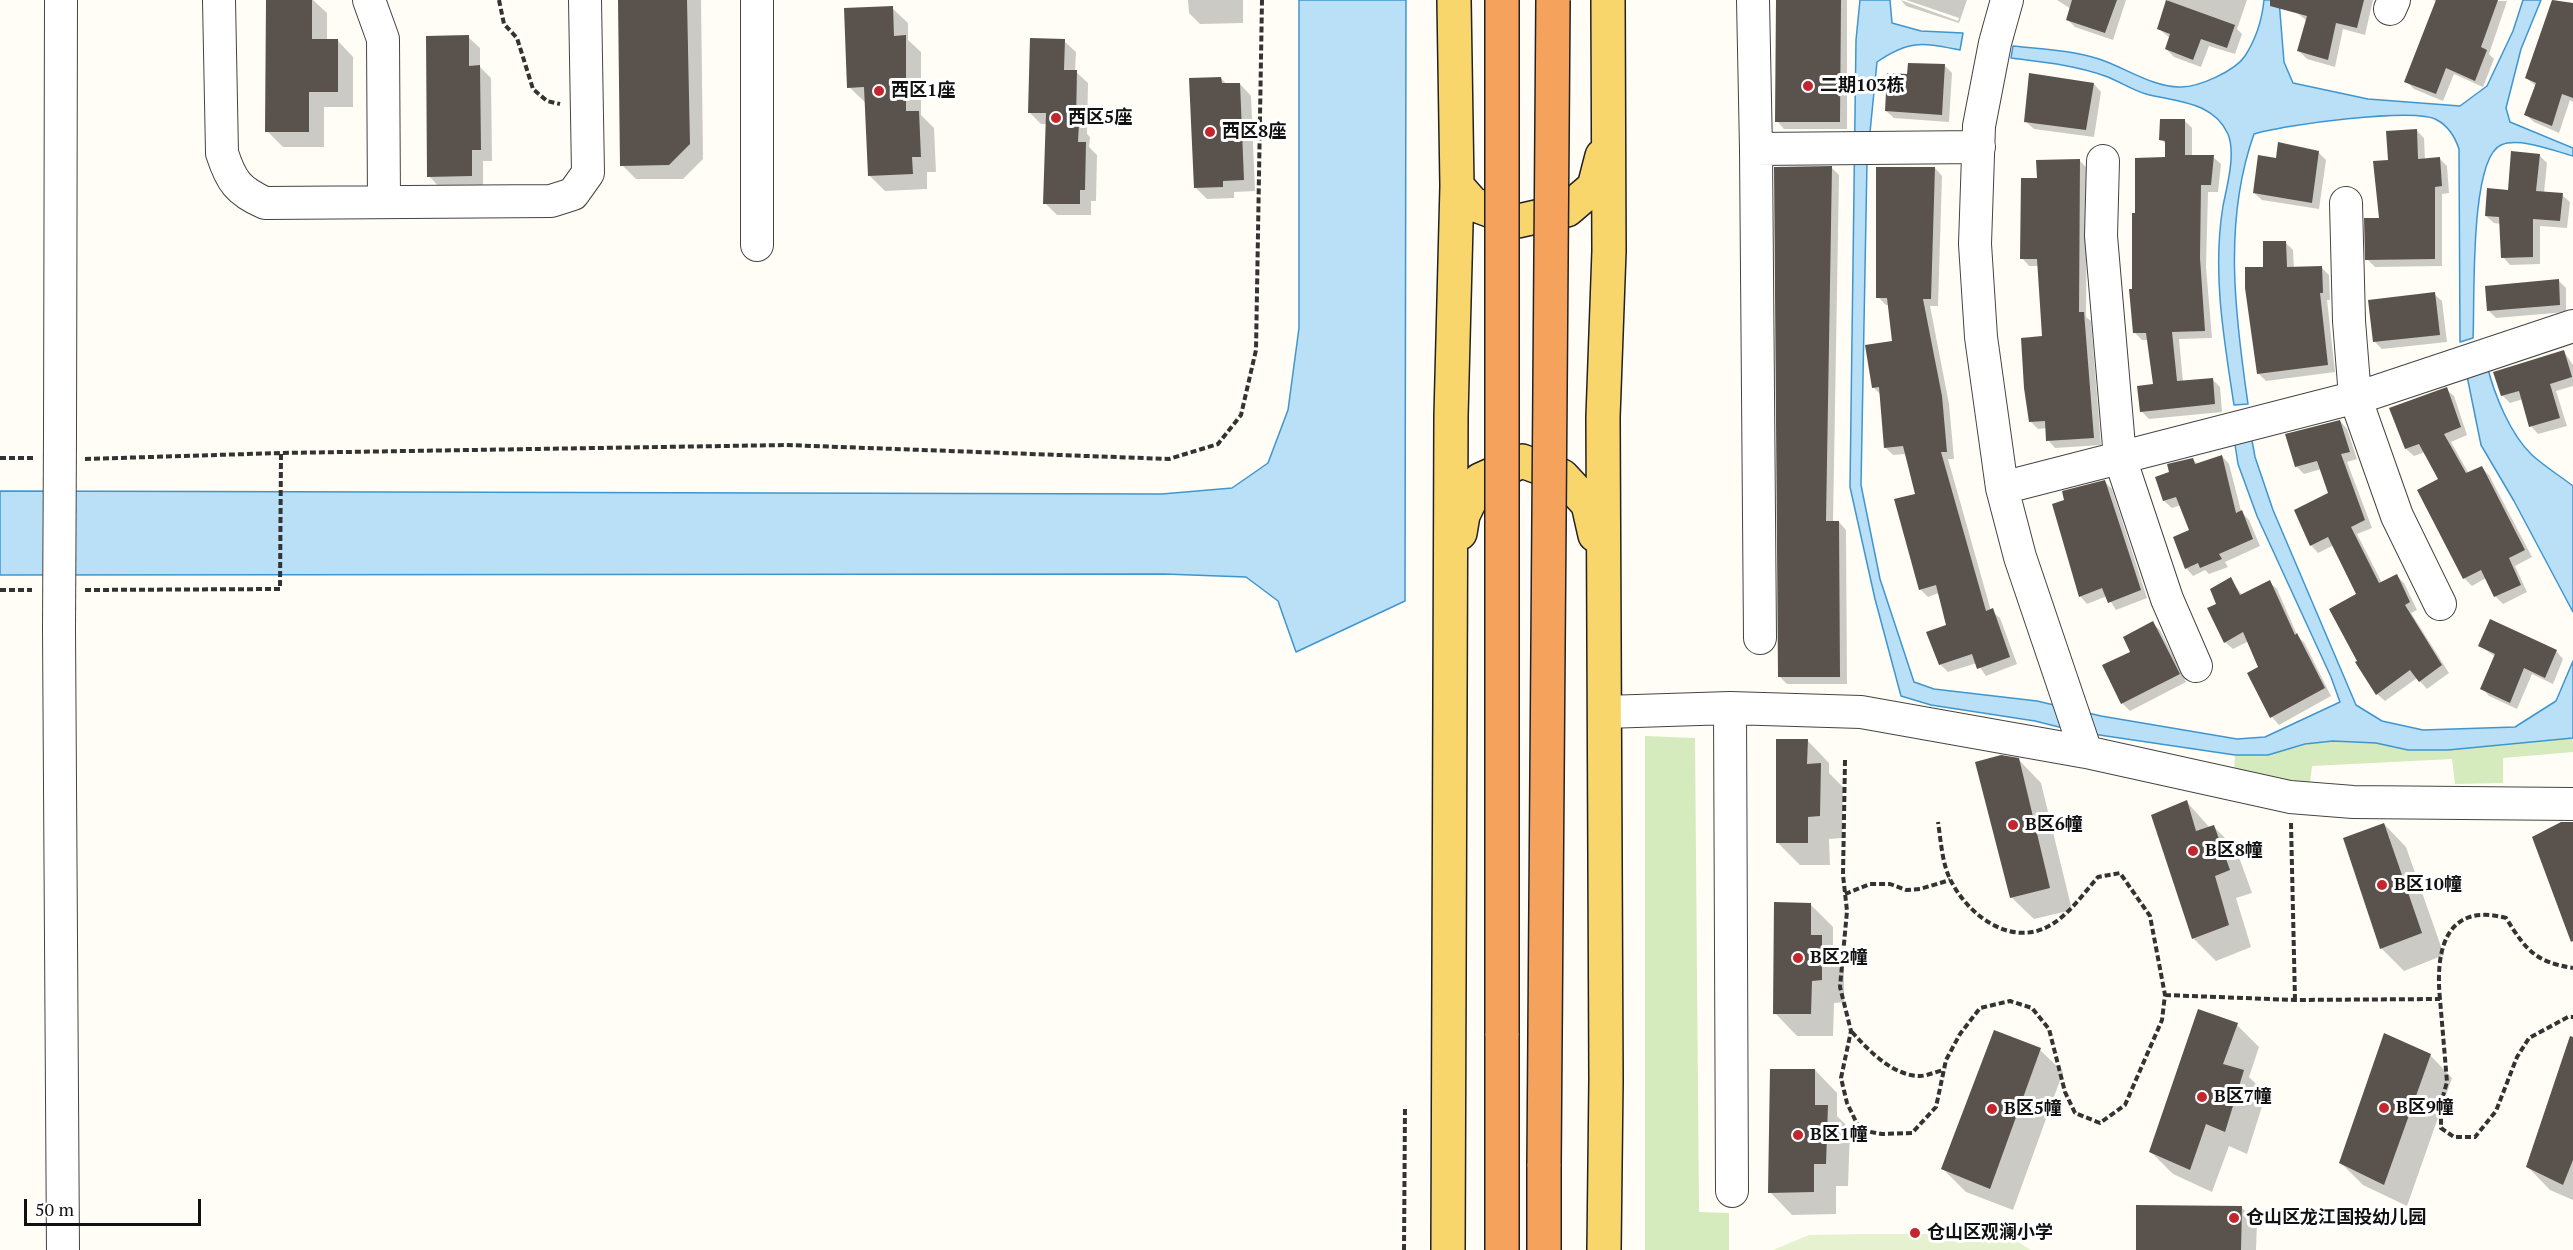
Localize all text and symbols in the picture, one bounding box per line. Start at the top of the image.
place label: 二期103栋 [1820,75,1905,97]
marker: 二期103栋 [1801,79,1815,93]
place label: 西区1座 [891,80,955,102]
marker: 西区1座 [872,84,886,98]
place label: 西区5座 [1068,107,1132,129]
marker: 西区5座 [1049,111,1063,125]
place label: 西区8座 [1222,121,1286,143]
marker: 西区8座 [1203,125,1217,139]
place label: B区6幢 [2025,814,2083,836]
marker: B区6幢 [2006,818,2020,832]
place label: B区8幢 [2205,840,2263,862]
marker: B区8幢 [2186,844,2200,858]
place label: B区10幢 [2394,874,2462,896]
marker: B区10幢 [2375,878,2389,892]
place label: B区2幢 [1810,947,1868,969]
marker: B区2幢 [1791,951,1805,965]
place label: B区7幢 [2214,1086,2272,1108]
marker: B区7幢 [2195,1090,2209,1104]
place label: B区9幢 [2396,1097,2454,1119]
place label: B区5幢 [2004,1098,2062,1120]
marker: B区9幢 [2377,1101,2391,1115]
marker: B区5幢 [1985,1102,1999,1116]
place label: B区1幢 [1810,1124,1868,1146]
marker: B区1幢 [1791,1128,1805,1142]
scale bar [27,1187,204,1225]
text: 50 m [35,1197,74,1221]
place label: 仓山区龙江国投幼儿园 [2246,1207,2426,1229]
marker: 仓山区龙江国投幼儿园 [2227,1211,2241,1225]
place label: 仓山区观澜小学 [1927,1222,2053,1244]
marker: 仓山区观澜小学 [1908,1226,1922,1240]

